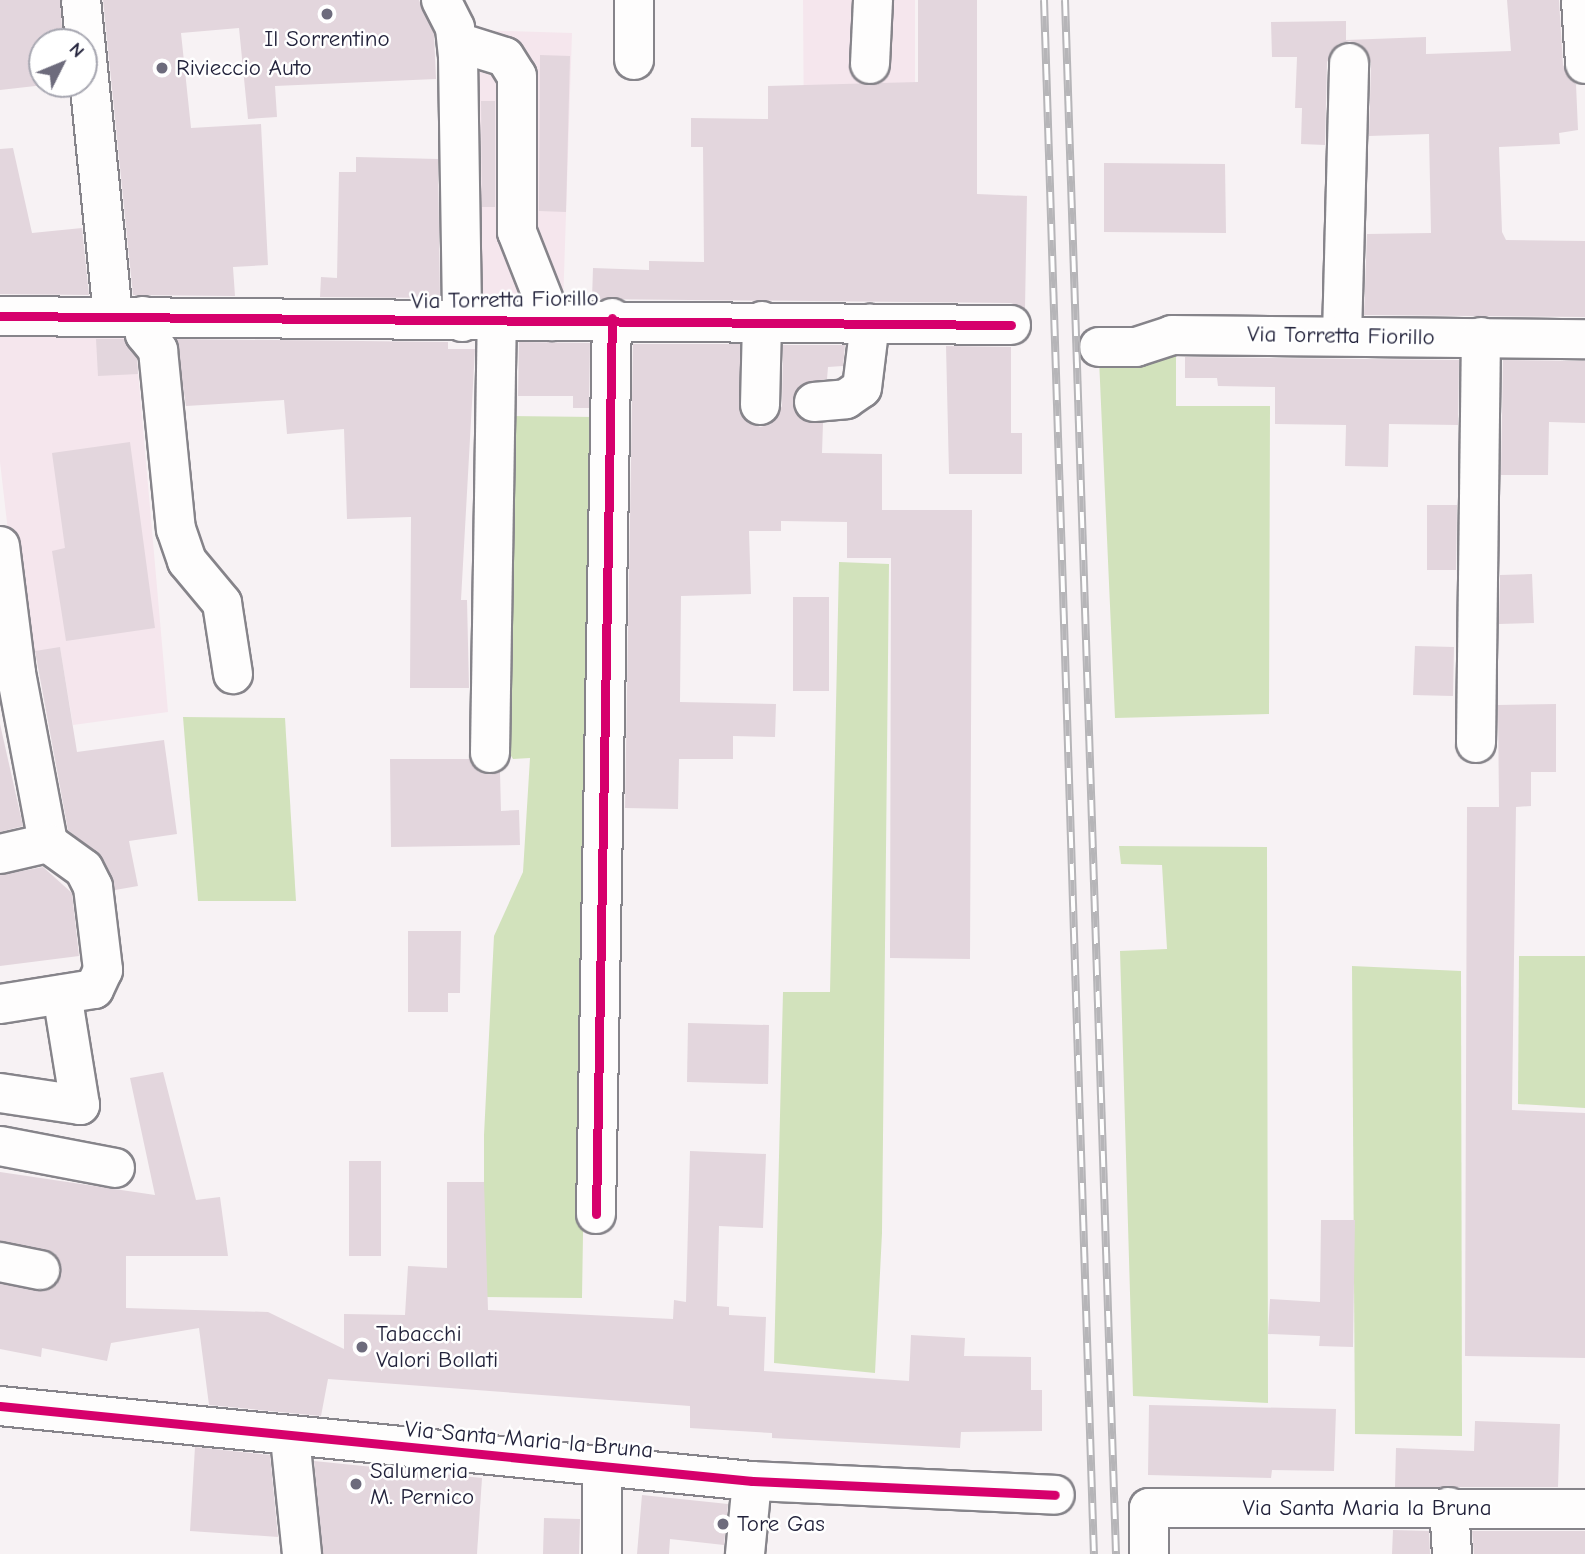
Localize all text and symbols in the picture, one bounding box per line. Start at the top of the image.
marker: Il Sorrentino [319,6,335,22]
place label: Il Sorrentino [264,25,390,53]
north arrow [28,28,98,98]
text: N [65,38,89,62]
place label: Rivieccio Auto [176,54,312,82]
marker: Rivieccio Auto [154,60,170,76]
street label: Via Torretta Fiorillo [411,285,599,315]
street label: Via Torretta Fiorillo [1247,321,1435,351]
place label: Tabacchi Valori Bollati [376,1320,498,1374]
marker: Tabacchi Valori Bollati [354,1339,370,1355]
street label: Via Santa Maria la Bruna [404,1415,654,1465]
place label: Salumeria M. Pernico [370,1457,474,1511]
marker: Salumeria M. Pernico [348,1476,364,1492]
street label: Via Santa Maria la Bruna [1242,1494,1492,1522]
place label: Tore Gas [737,1510,825,1538]
marker: Tore Gas [715,1516,731,1532]

